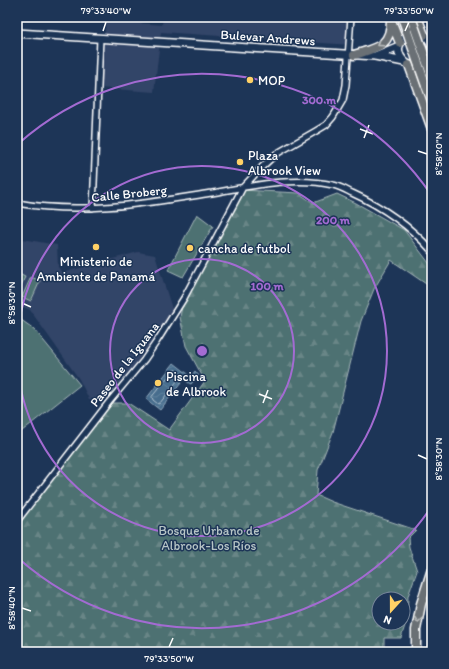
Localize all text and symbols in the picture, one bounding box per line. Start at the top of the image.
text: 79°33'40"W [81,4,132,17]
text: 79°33'50"W [384,4,434,17]
street label: Bulevar Andrews [220,27,316,48]
one-way arrow [378,39,385,46]
place label: MOP [258,73,286,88]
marker: MOP [245,75,255,85]
text: 300 m [302,93,337,107]
text: 8°58'20"N [432,132,445,175]
place label: Plaza Albrook View [248,148,321,178]
marker: Plaza Albrook View [235,157,245,167]
street label: Calle Broberg [90,182,168,205]
text: 200 m [316,213,351,227]
place label: cancha de futbol [198,241,291,256]
marker: Ministerio de Ambiente de Panamá [91,242,101,252]
marker: cancha de futbol [185,243,195,253]
place label: Ministerio de Ambiente de Panamá [37,254,156,284]
text: 100 m [250,279,284,293]
text: 8°58'30"N [5,281,18,325]
street label: Paseo de la Iguana [87,319,162,410]
centre of rings [195,344,209,358]
place label: Piscina de Albrook [166,369,226,399]
marker: Piscina de Albrook [153,378,163,388]
text: 8°58'30"N [432,437,445,481]
park label: Bosque Urbano de Albrook-Los Ríos [159,523,259,553]
text: 8°58'40"N [5,586,18,630]
north arrow [371,591,411,631]
text: N [382,612,393,627]
one-way arrow [414,617,423,623]
text: 79°33'50"W [144,652,194,665]

